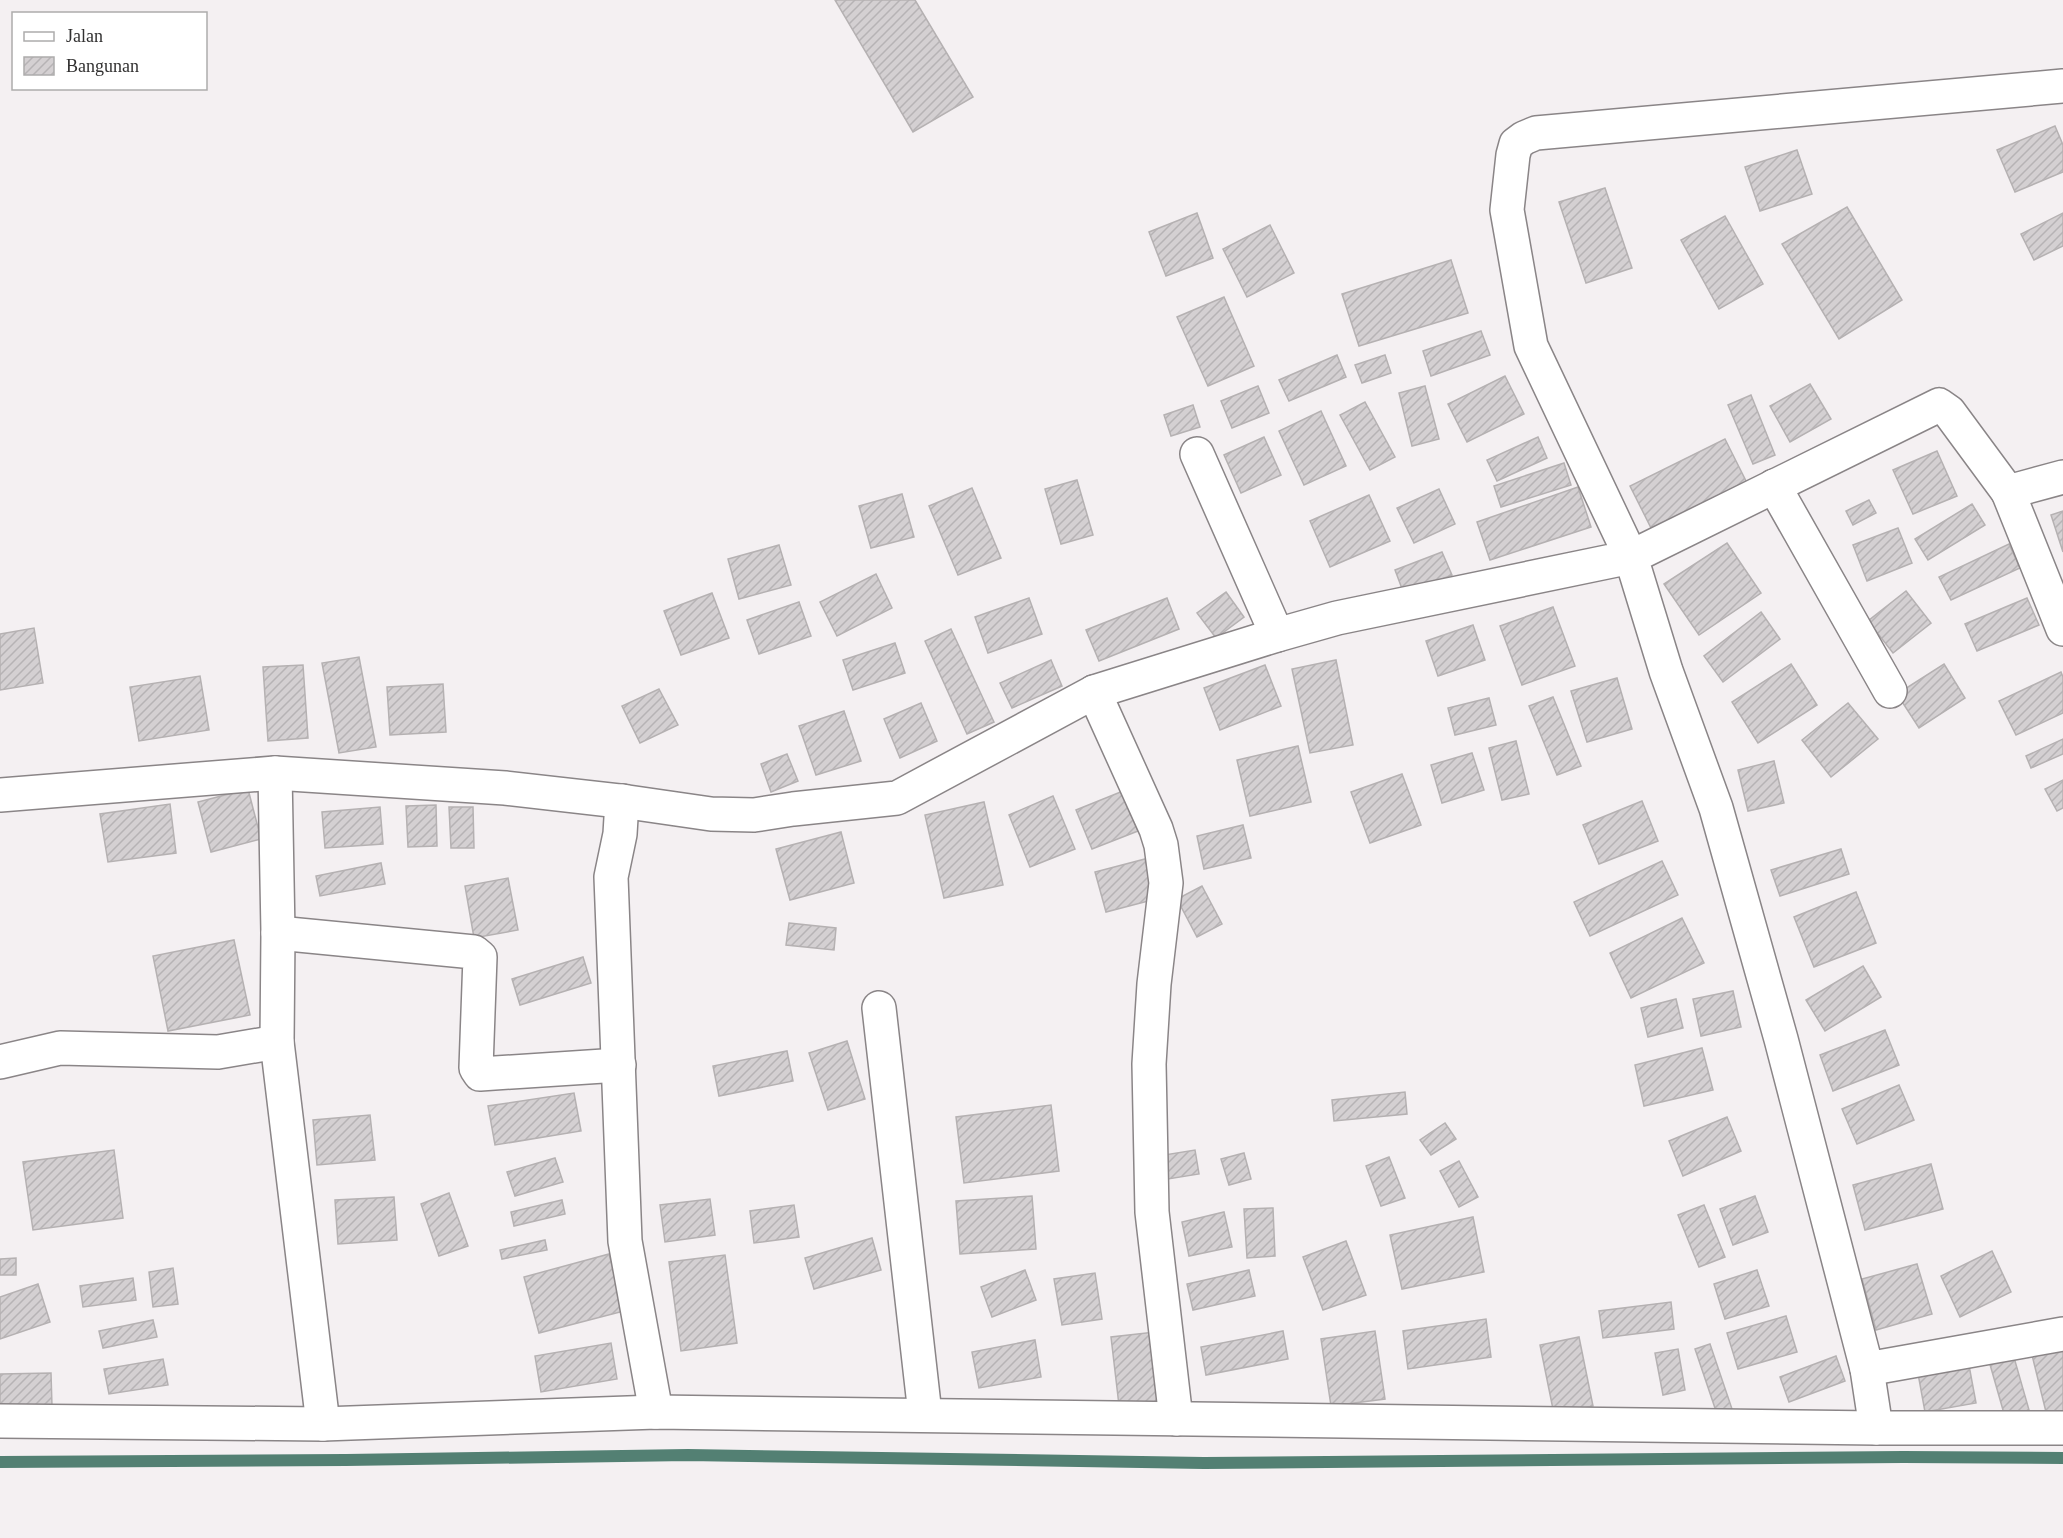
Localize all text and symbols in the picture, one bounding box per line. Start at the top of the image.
legend [12,12,207,90]
text: Jalan [66,26,103,46]
text: Bangunan [66,56,139,76]

